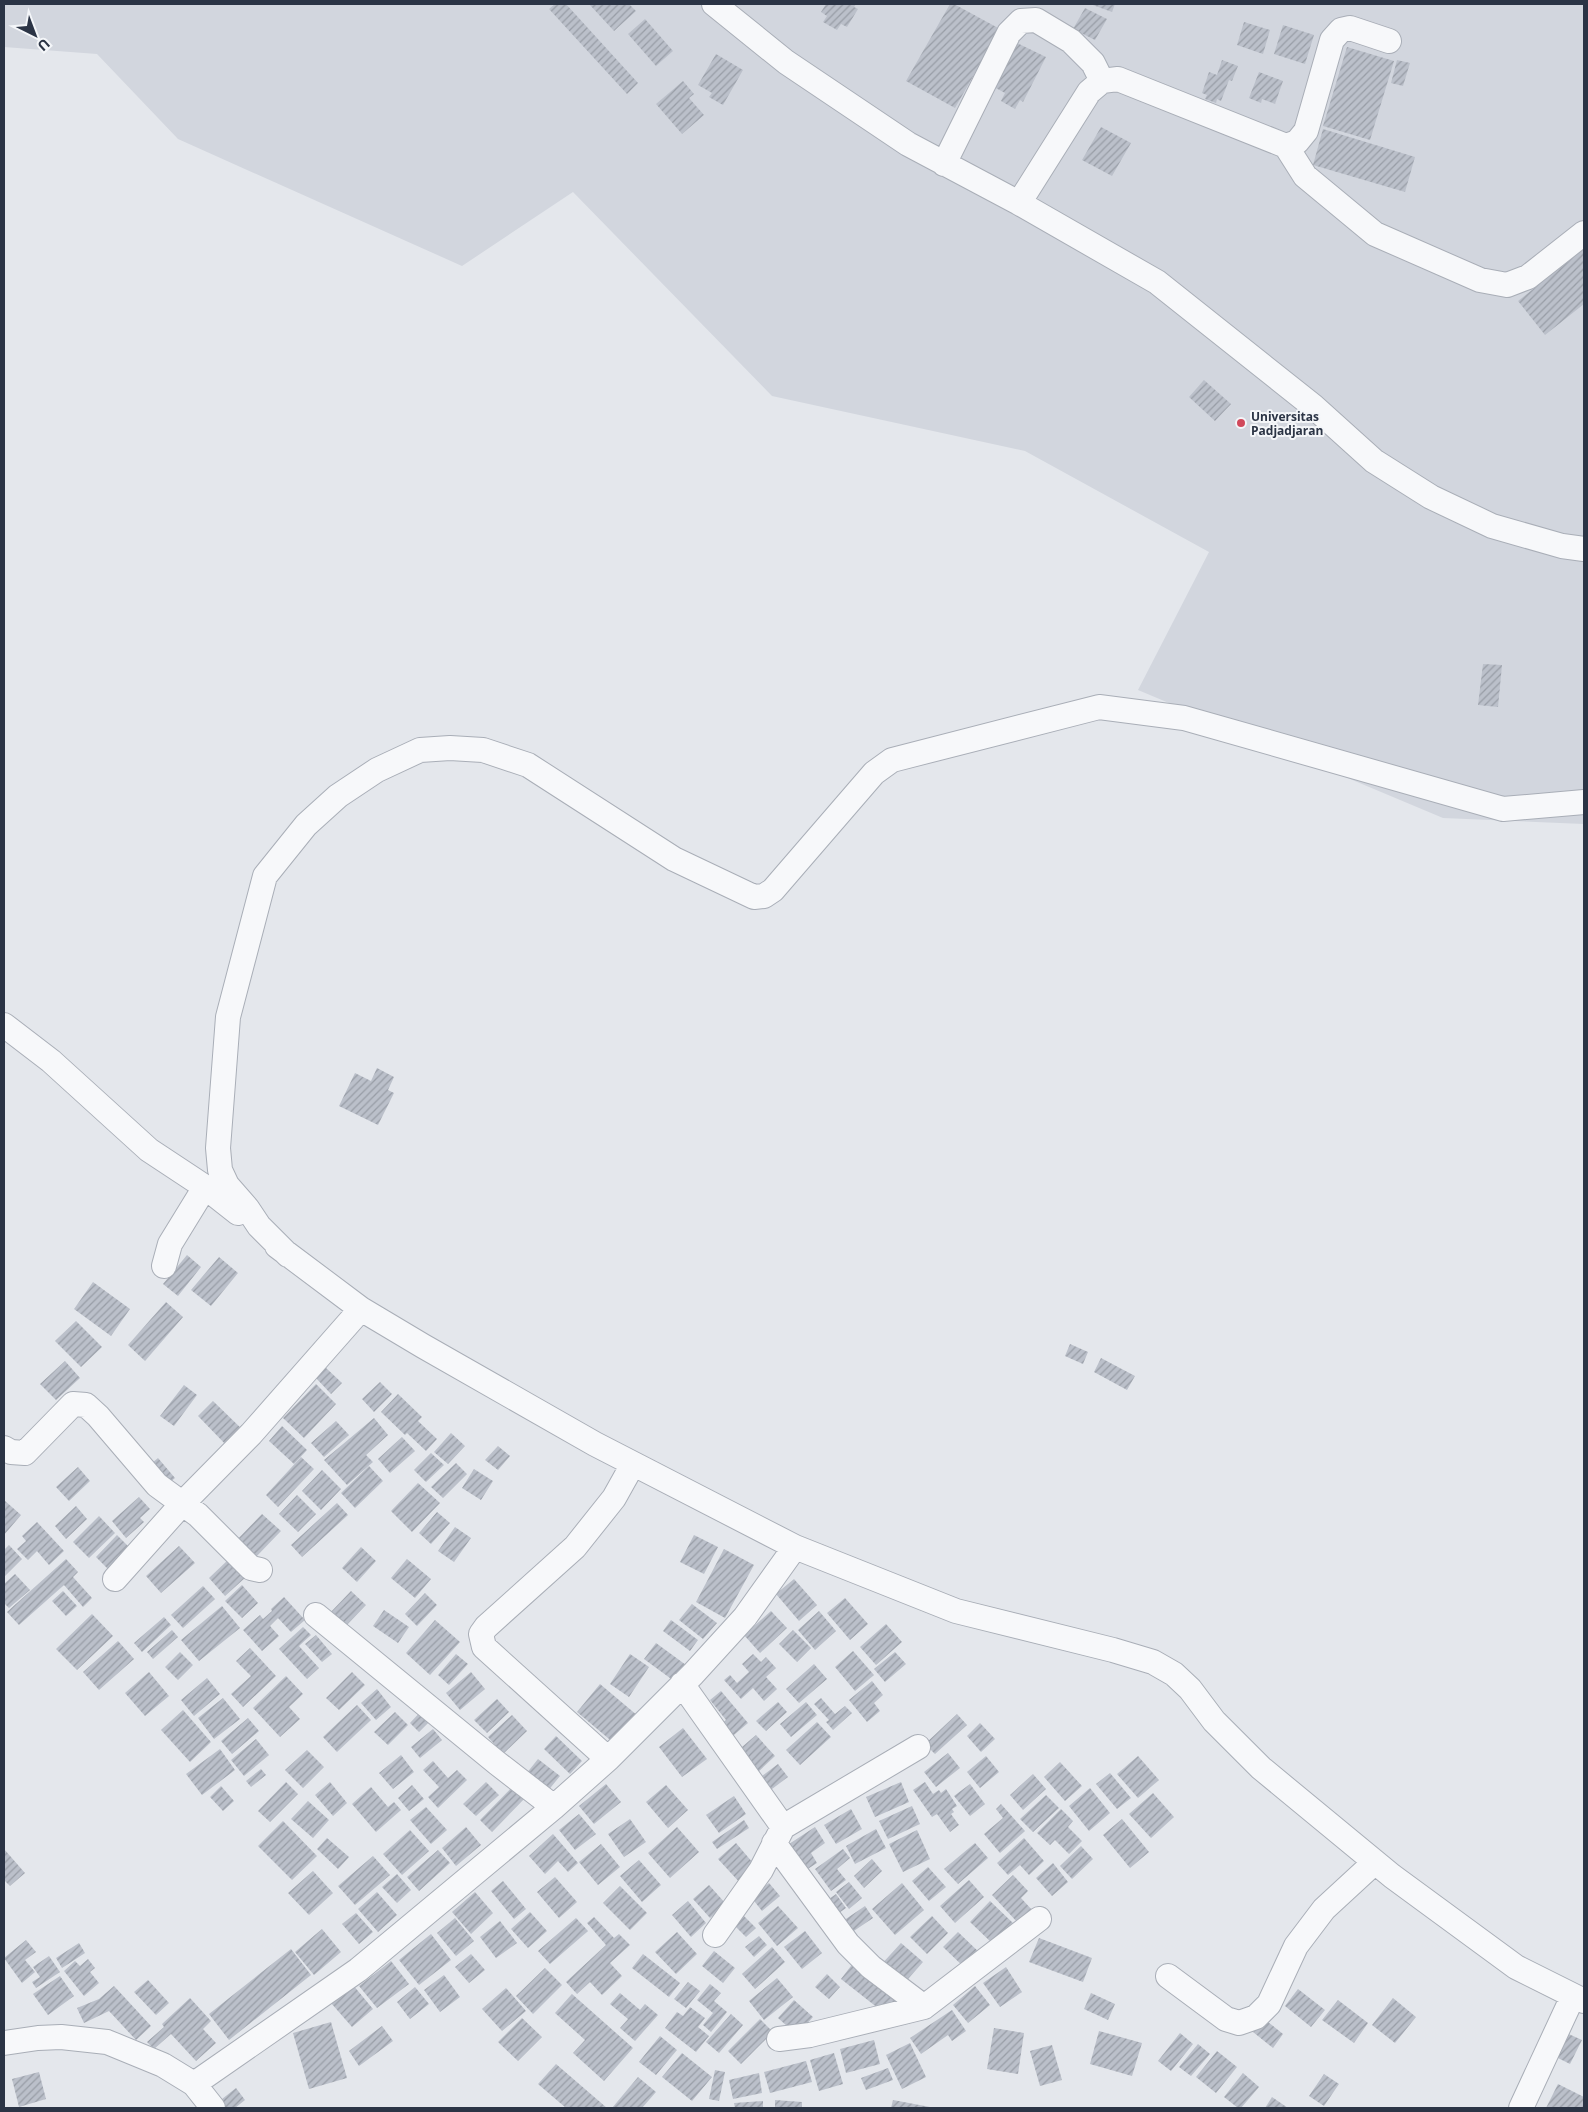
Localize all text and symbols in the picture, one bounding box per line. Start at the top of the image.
north arrow [10,10,60,60]
text: U [34,34,54,56]
place label: Universitas Padjadjaran [1251,408,1323,439]
marker: Universitas Padjadjaran [1235,417,1247,429]

